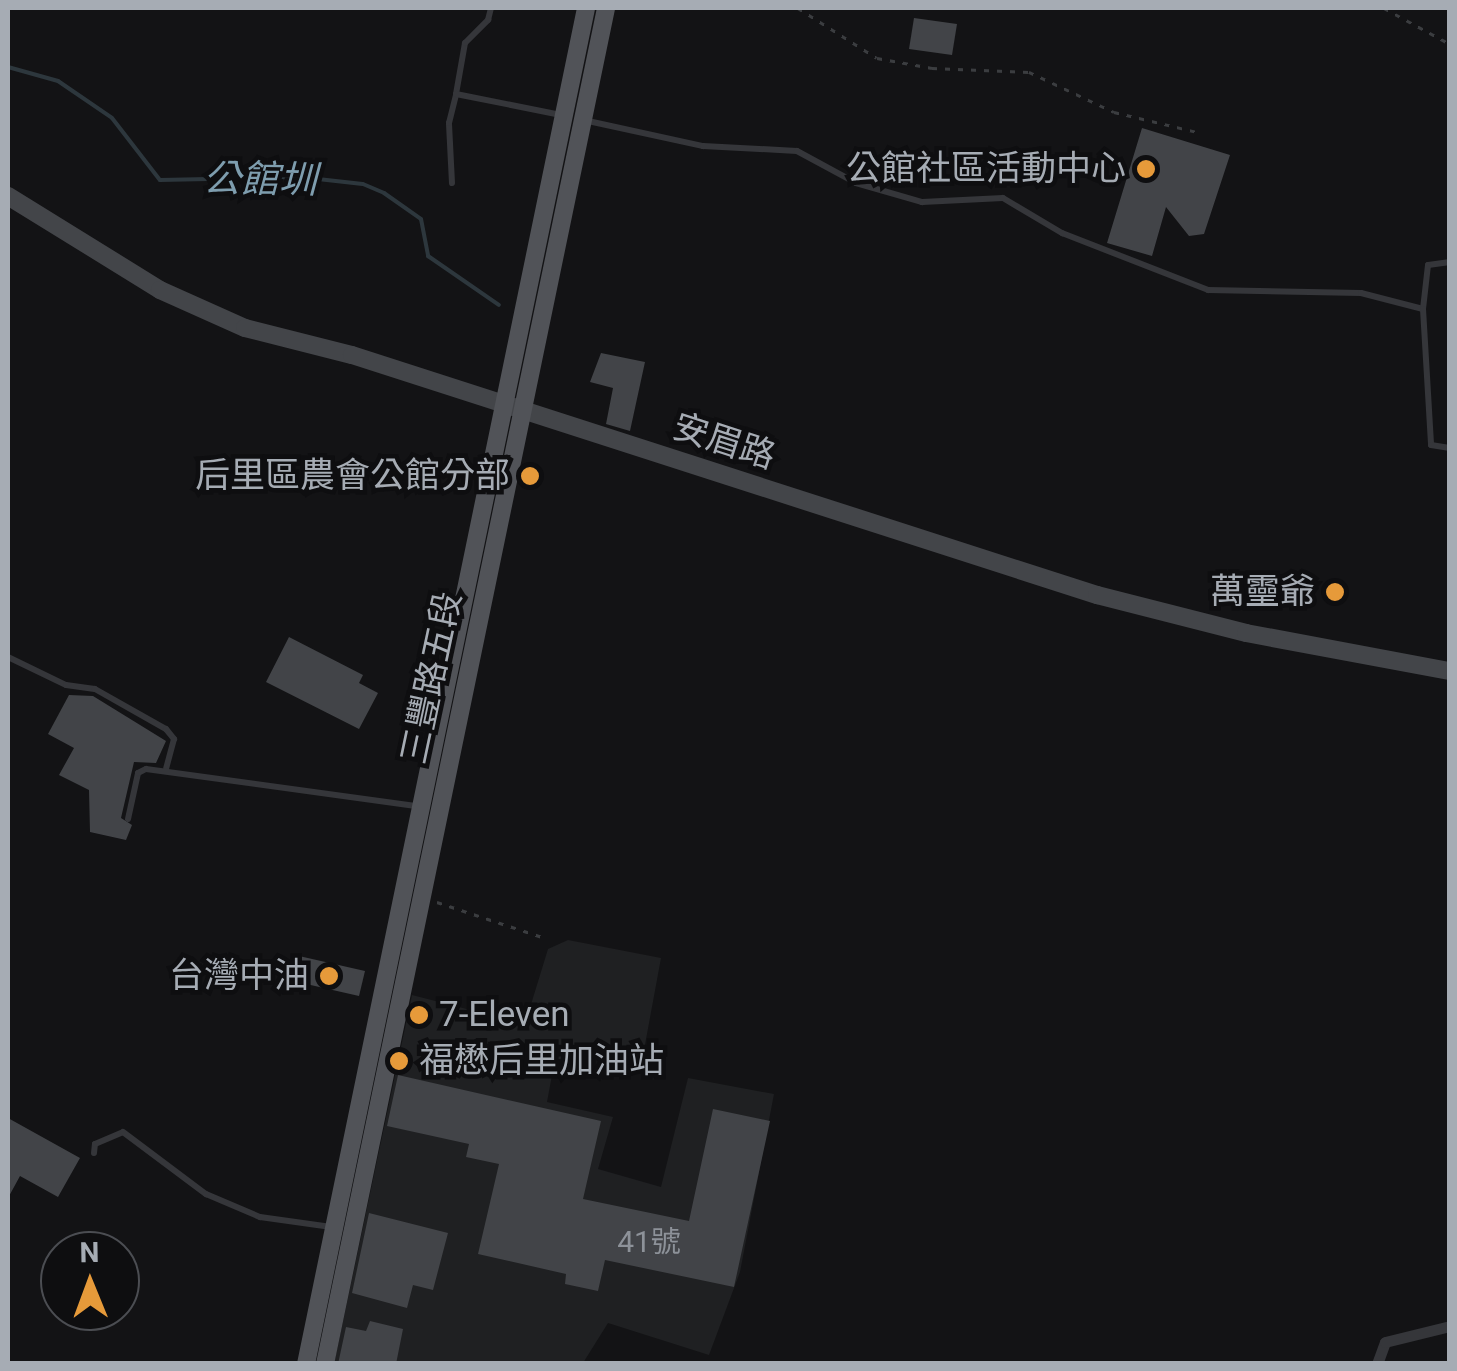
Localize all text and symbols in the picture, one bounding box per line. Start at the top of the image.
place label: 公館社區活動中心 [846,148,1126,190]
water label: 公館圳 [203,156,317,204]
marker: 公館社區活動中心 [1135,158,1157,180]
street label: 安眉路 [668,406,780,478]
place label: 后里區農會公館分部 [195,455,510,497]
marker: 后里區農會公館分部 [519,465,541,487]
place label: 萬𤫊爺 [1210,571,1315,613]
marker: 萬𤫊爺 [1324,581,1346,603]
street label: 三豐路五段 [393,588,471,768]
place label: 台灣中油 [169,955,309,997]
marker: 台灣中油 [318,965,340,987]
place label: 7-Eleven [439,994,570,1036]
marker: 7-Eleven [408,1004,430,1026]
place label: 福懋后里加油站 [419,1040,664,1082]
marker: 福懋后里加油站 [388,1050,410,1072]
house number: 41號 [617,1224,681,1260]
north arrow [40,1231,140,1331]
text: N [79,1236,100,1269]

